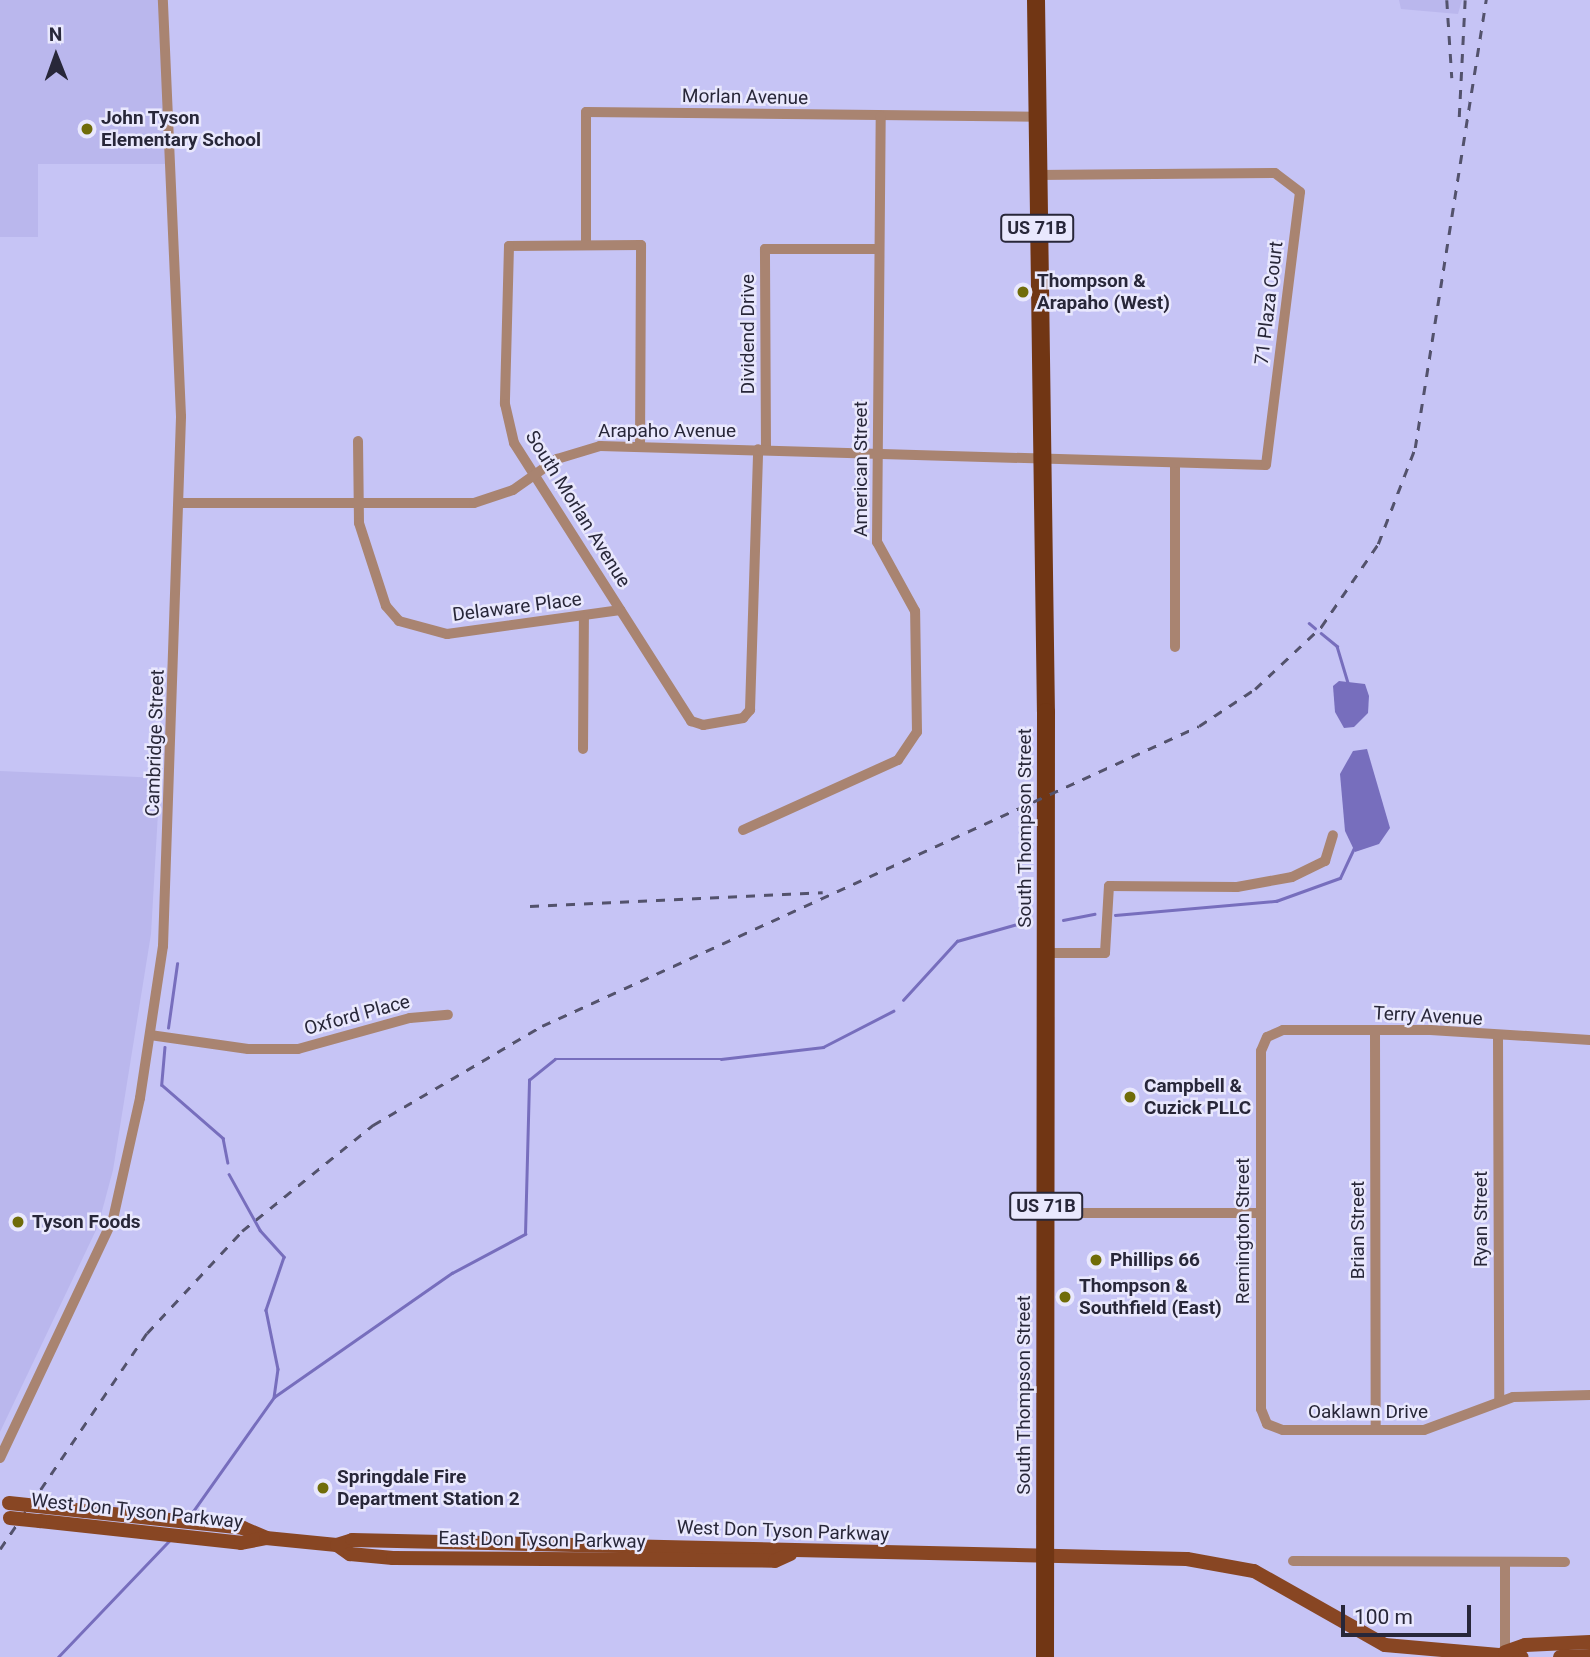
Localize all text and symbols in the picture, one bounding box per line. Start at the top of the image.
north arrow [21,21,91,91]
text: N [49,23,63,46]
street label: Morlan Avenue [682,85,808,109]
place label: John Tyson Elementary School [101,107,261,151]
marker: John Tyson Elementary School [79,121,95,137]
road number: US 71B [998,213,1076,242]
street label: 71 Plaza Court [1250,240,1288,366]
place label: Thompson & Arapaho (West) [1037,270,1170,314]
street label: Dividend Drive [737,274,759,394]
marker: Thompson & Arapaho (West) [1015,284,1031,300]
street label: American Street [850,401,872,537]
street label: Arapaho Avenue [598,420,736,442]
street label: South Morlan Avenue [521,427,635,591]
street label: Delaware Place [451,588,583,626]
street label: Cambridge Street [141,669,169,817]
street label: South Thompson Street [1014,728,1036,928]
street label: Oxford Place [302,990,412,1040]
street label: Terry Avenue [1373,1002,1483,1030]
place label: Campbell & Cuzick PLLC [1144,1075,1251,1119]
marker: Campbell & Cuzick PLLC [1122,1089,1138,1105]
street label: Remington Street [1232,1158,1254,1304]
street label: Ryan Street [1470,1171,1492,1267]
street label: Brian Street [1347,1181,1369,1279]
road number: US 71B [1007,1191,1084,1220]
place label: Tyson Foods [32,1211,141,1233]
marker: Tyson Foods [10,1214,26,1230]
place label: Phillips 66 [1110,1249,1200,1271]
marker: Phillips 66 [1088,1252,1104,1268]
place label: Thompson & Southfield (East) [1079,1275,1222,1319]
marker: Thompson & Southfield (East) [1057,1289,1073,1305]
street label: South Thompson Street [1013,1295,1035,1495]
street label: Oaklawn Drive [1308,1401,1428,1423]
place label: Springdale Fire Department Station 2 [337,1466,520,1510]
marker: Springdale Fire Department Station 2 [315,1480,331,1496]
street label: West Don Tyson Parkway [30,1489,244,1533]
street label: West Don Tyson Parkway [676,1516,890,1546]
street label: East Don Tyson Parkway [438,1527,646,1553]
scale bar [1345,1590,1474,1634]
text: 100 m [1354,1605,1413,1629]

